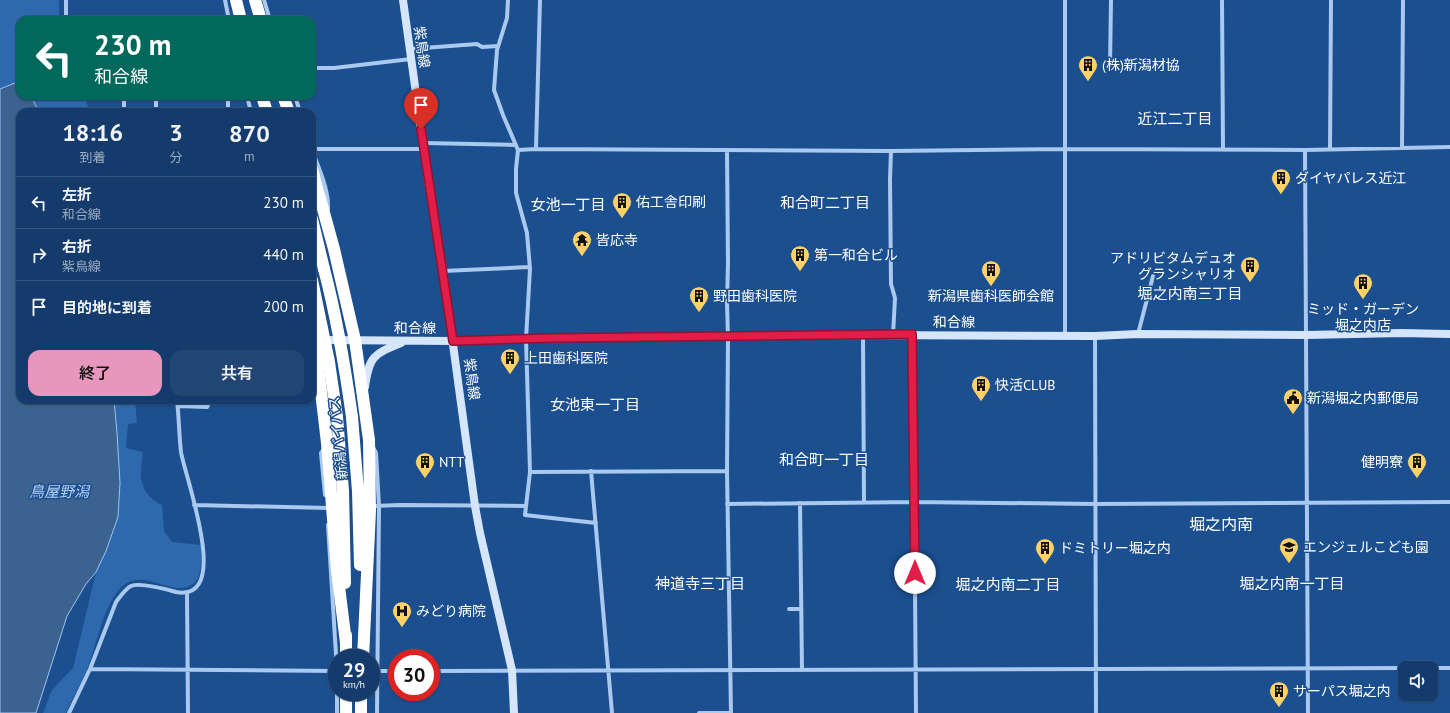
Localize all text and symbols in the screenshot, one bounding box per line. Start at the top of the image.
street label: 紫鳥線 [410,25,434,69]
text: 230 m [94,26,171,63]
icon: left [28,32,80,84]
building icon: (株)新潟材協 [1077,54,1099,82]
place label: (株)新潟材協 [1102,56,1180,74]
text: 和合線 [94,65,148,88]
pin [404,88,438,129]
icon: arrive [410,94,432,116]
district label: 近江二丁目 [1137,109,1213,128]
text: 18:16 [62,117,123,148]
text: 3 [169,117,183,148]
text: 870 [229,118,270,149]
text: m [244,148,255,165]
text: 到着 [80,149,106,166]
text: 分 [170,149,183,166]
building icon: ダイヤパレス近江 [1270,167,1292,195]
place label: ダイヤパレス近江 [1295,169,1406,187]
text: 左折 [62,185,92,204]
building icon: 佑工舎印刷 [611,191,633,219]
icon: left [28,192,50,214]
text: 230 m [263,193,304,212]
place label: 佑工舎印刷 [636,193,706,211]
district label: 和合町二丁目 [780,193,870,212]
district label: 女池一丁目 [530,195,606,214]
text: 和合線 [62,206,101,223]
temple icon: 皆応寺 [571,229,593,257]
place label: 皆応寺 [596,231,638,249]
text: 右折 [62,237,92,256]
icon: right [28,244,50,266]
building icon: 第一和合ビル [789,244,811,272]
text: 440 m [263,245,304,264]
place label: 第一和合ビル [814,246,898,264]
place label: アドリビタムデュオ グランシャリオ [1110,249,1236,283]
building icon: アドリビタムデュオ グランシャリオ [1239,255,1261,283]
text: 紫鳥線 [62,258,101,275]
building icon: 新潟県歯科医師会館 [980,259,1002,287]
building icon: ミッド・ガーデン 堀之内店 [1352,272,1374,300]
district label: 堀之内南三丁目 [1137,284,1243,303]
building icon: 野田歯科医院 [688,285,710,313]
place label: 野田歯科医院 [713,287,797,305]
place label: 新潟県歯科医師会館 [928,287,1054,305]
icon: arrive [28,296,50,318]
text: 200 m [263,297,304,316]
text: 目的地に到着 [62,298,152,317]
place label: ミッド・ガーデン 堀之内店 [1307,300,1419,334]
street label: 和合線 [933,313,975,331]
street label: 和合線 [394,319,436,337]
building icon: 上田歯科医院 [499,347,521,375]
place label: 上田歯科医院 [524,349,608,367]
button: 終了 [28,350,162,396]
button: 共有 [170,350,304,396]
street label: 紫鳥線 [460,357,484,401]
building icon: 快活CLUB [970,374,992,402]
place label: 快活CLUB [995,376,1056,394]
public building icon: 新潟堀之内郵便局 [1282,387,1304,415]
place label: 新潟堀之内郵便局 [1307,389,1419,407]
street label: 新潟バイパス [325,395,351,481]
district label: 女池東一丁目 [550,395,640,414]
district label: 和合町一丁目 [779,450,869,469]
building icon: NTT [414,451,436,479]
building icon: 健明寮 [1406,451,1428,479]
place label: NTT [439,453,464,471]
place label: 健明寮 [1361,453,1403,471]
water label: 鳥屋野潟 [29,482,91,501]
district label: 堀之内南 [1189,514,1253,534]
school or university icon: エンジェルこども園 [1278,536,1300,564]
building icon: ドミトリー堀之内 [1034,537,1056,565]
place label: エンジェルこども園 [1303,538,1429,556]
place label: ドミトリー堀之内 [1059,539,1171,557]
position arrow [894,552,936,594]
district label: 神道寺三丁目 [655,574,745,593]
district label: 堀之内南一丁目 [1239,574,1345,593]
district label: 堀之内南二丁目 [955,575,1061,594]
hospital icon: みどり病院 [391,600,413,628]
place label: みどり病院 [416,602,486,620]
speed limit sign: 30 [388,649,440,701]
text: 29 [343,657,365,683]
map controls [1398,661,1438,701]
button: sound [1398,661,1438,701]
text: km/h [343,678,365,691]
building icon: サーパス堀之内 [1268,680,1290,708]
place label: サーパス堀之内 [1293,682,1391,700]

